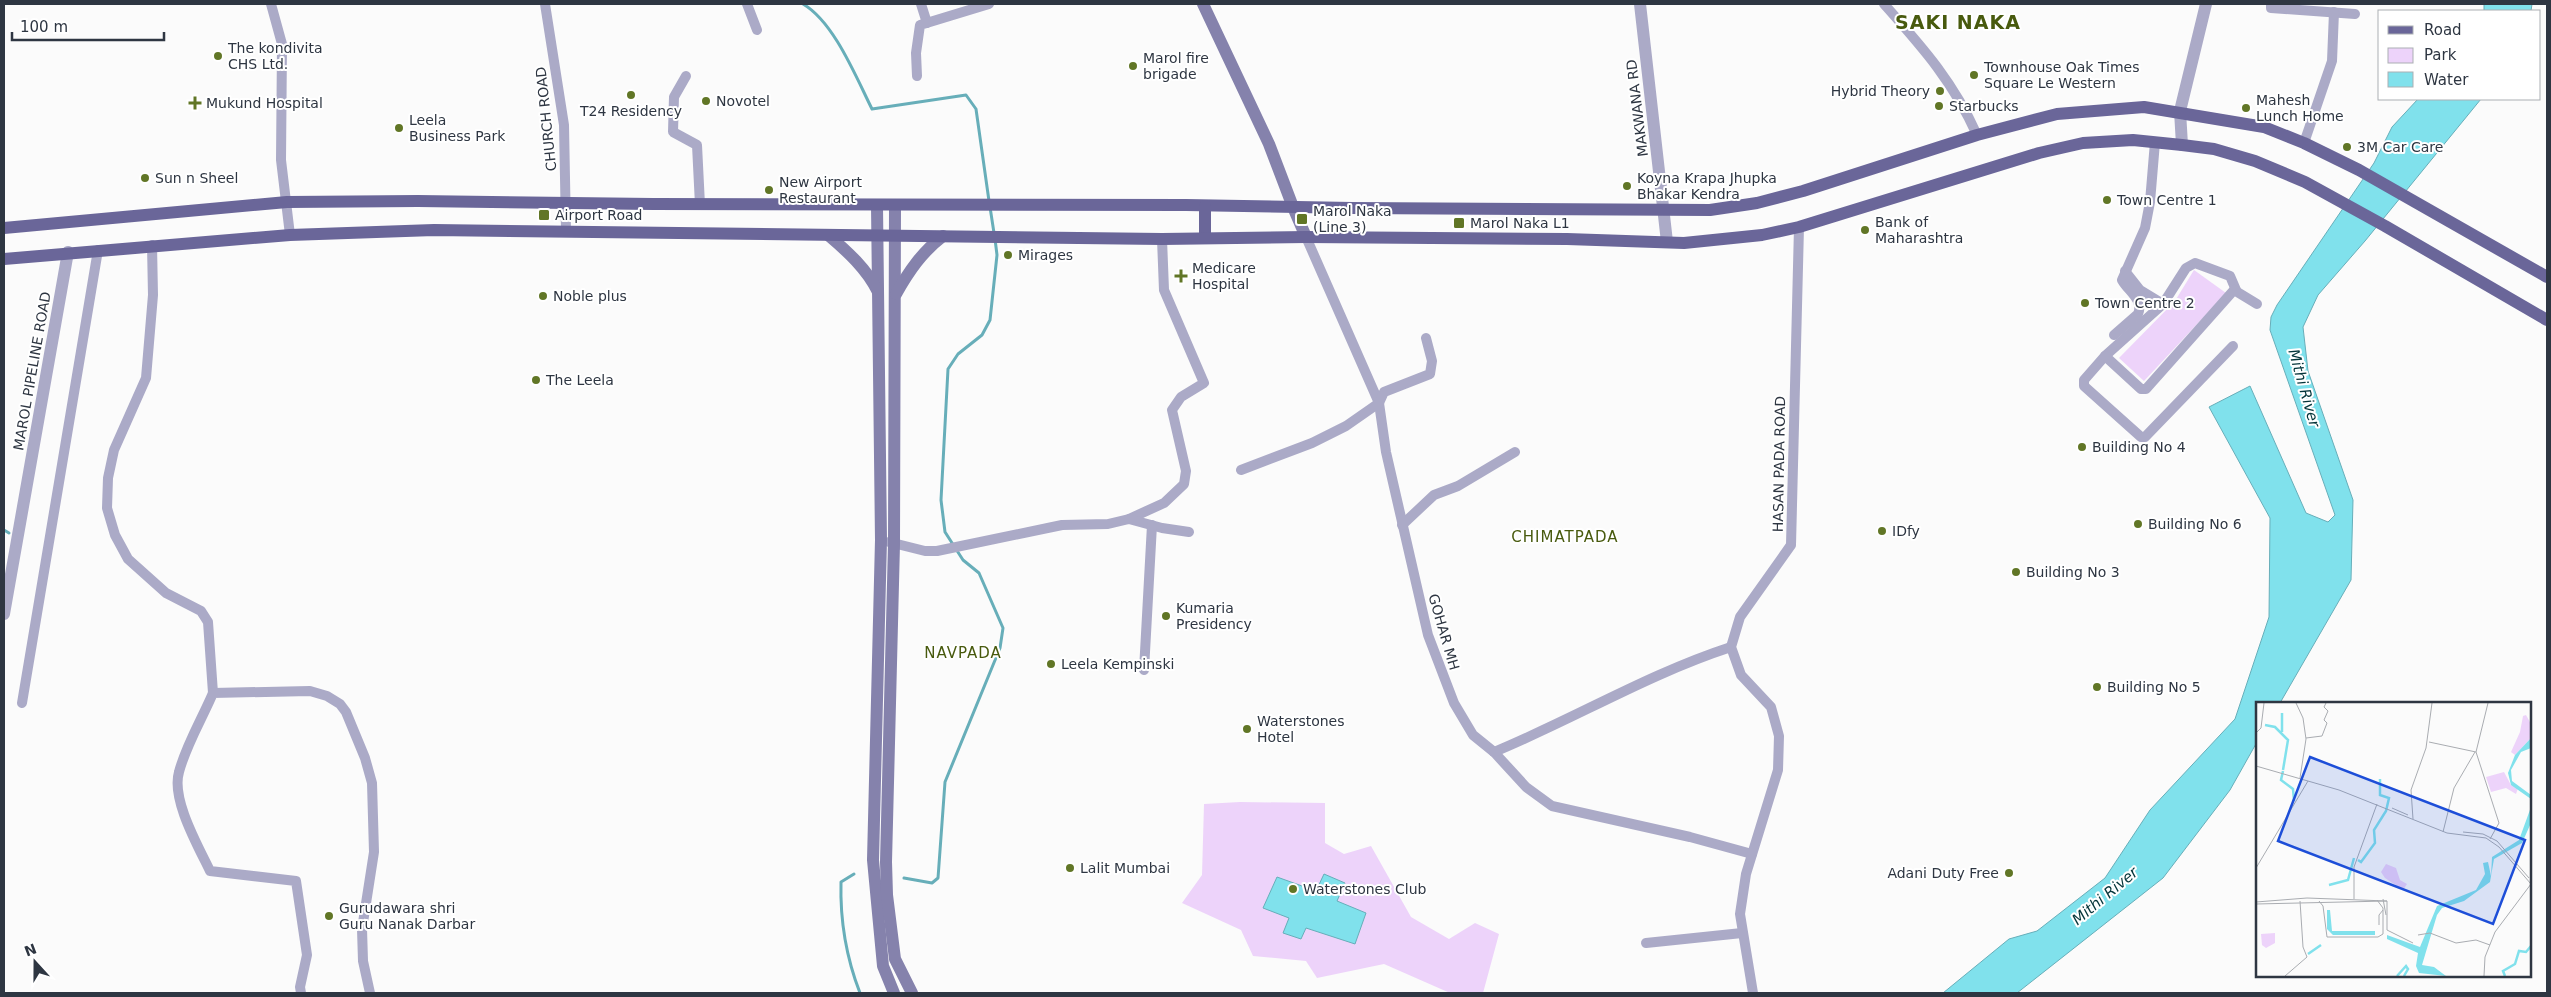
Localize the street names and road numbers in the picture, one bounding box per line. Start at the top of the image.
street label: MAKWANA RD [1623,58,1651,158]
street label: CHURCH ROAD [533,66,559,172]
street label: MAROL PIPELINE ROAD [10,290,54,452]
street label: HASAN PADA ROAD [1770,396,1788,532]
street label: GOHAR MH [1425,592,1463,672]

